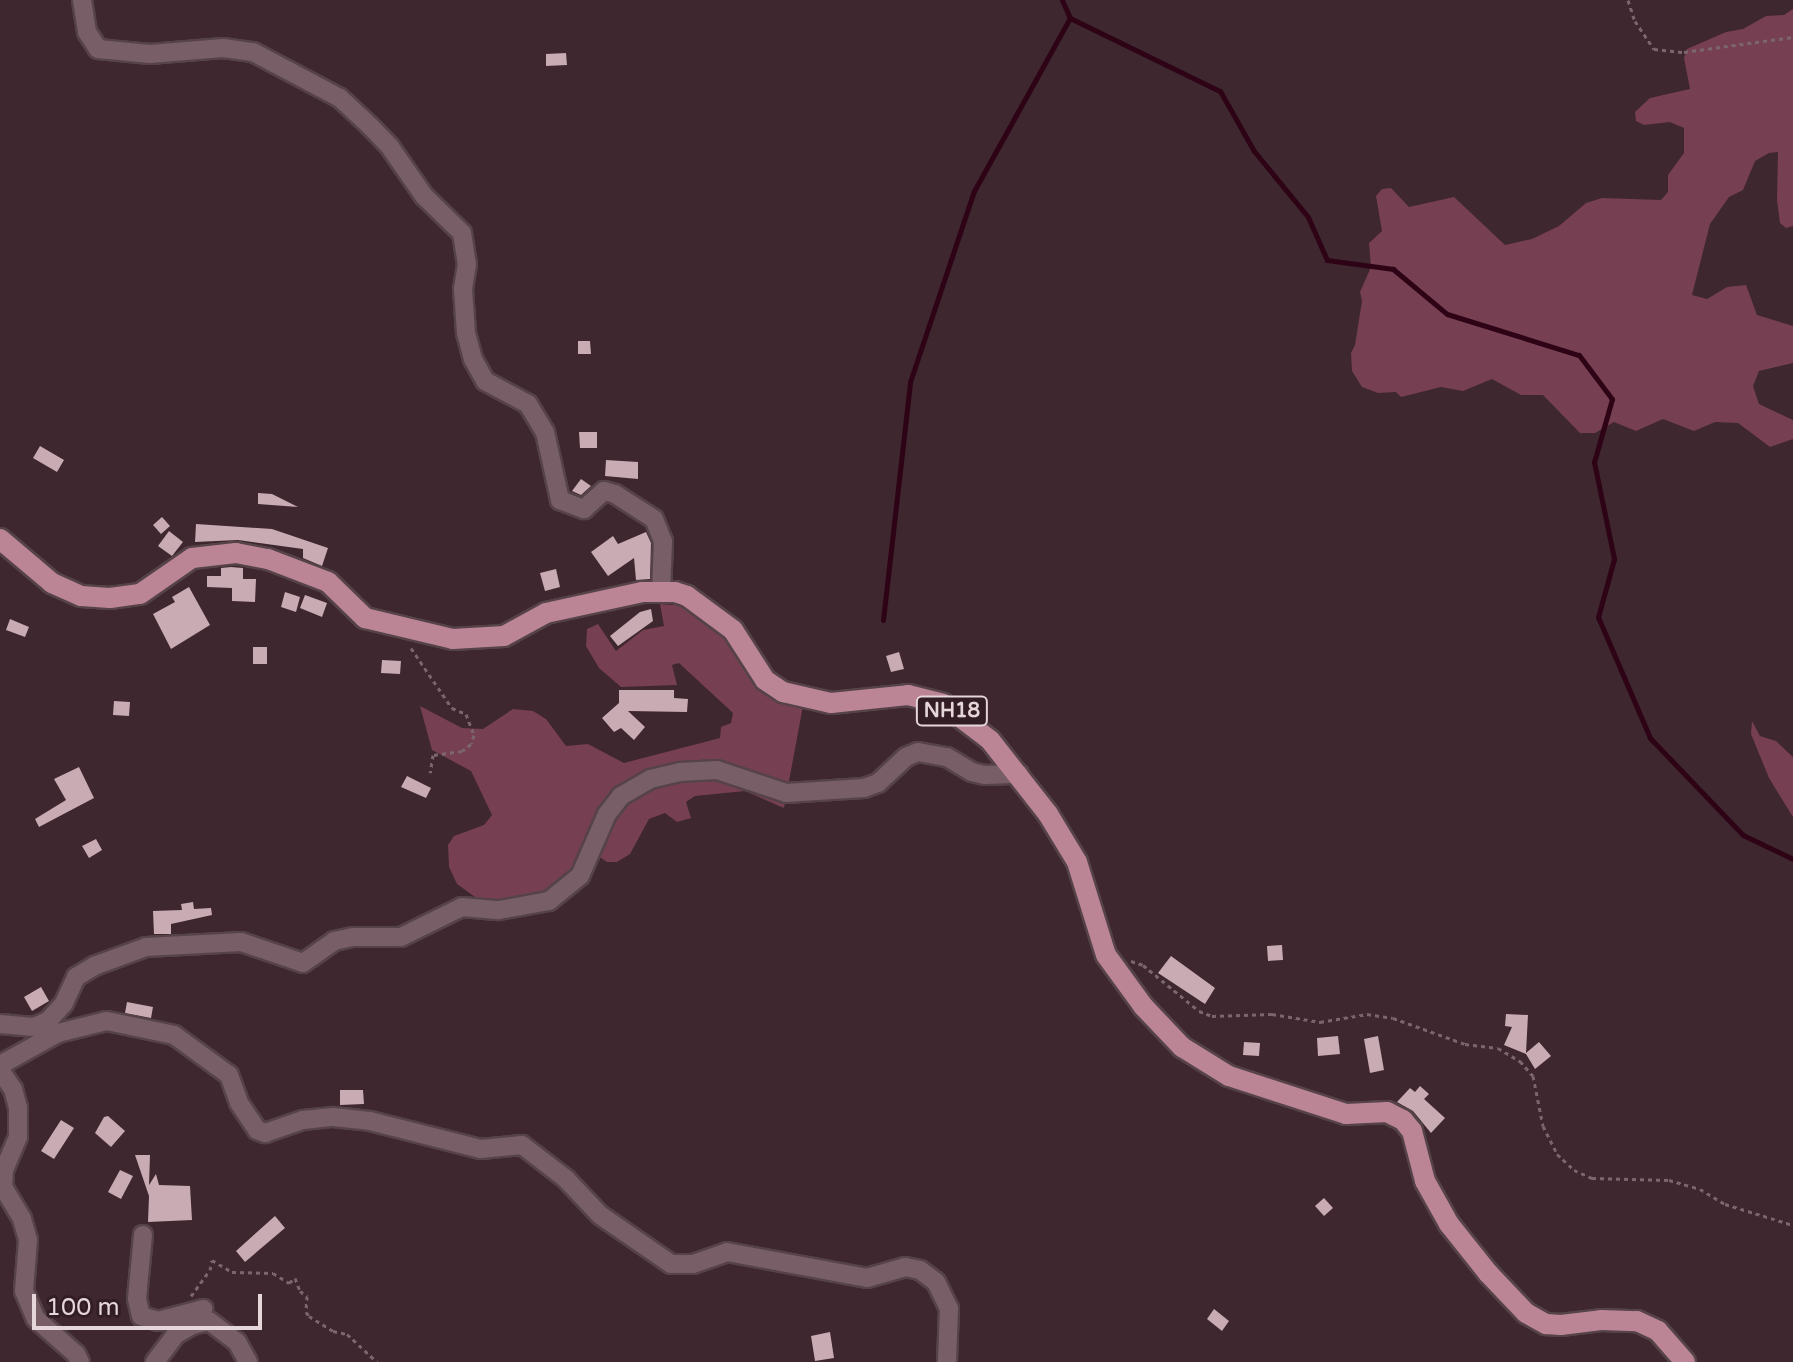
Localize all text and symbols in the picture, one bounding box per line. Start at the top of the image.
road number: NH18 [914,695,990,727]
scale bar [36,1278,266,1328]
text: 100 m [46,1293,120,1322]

